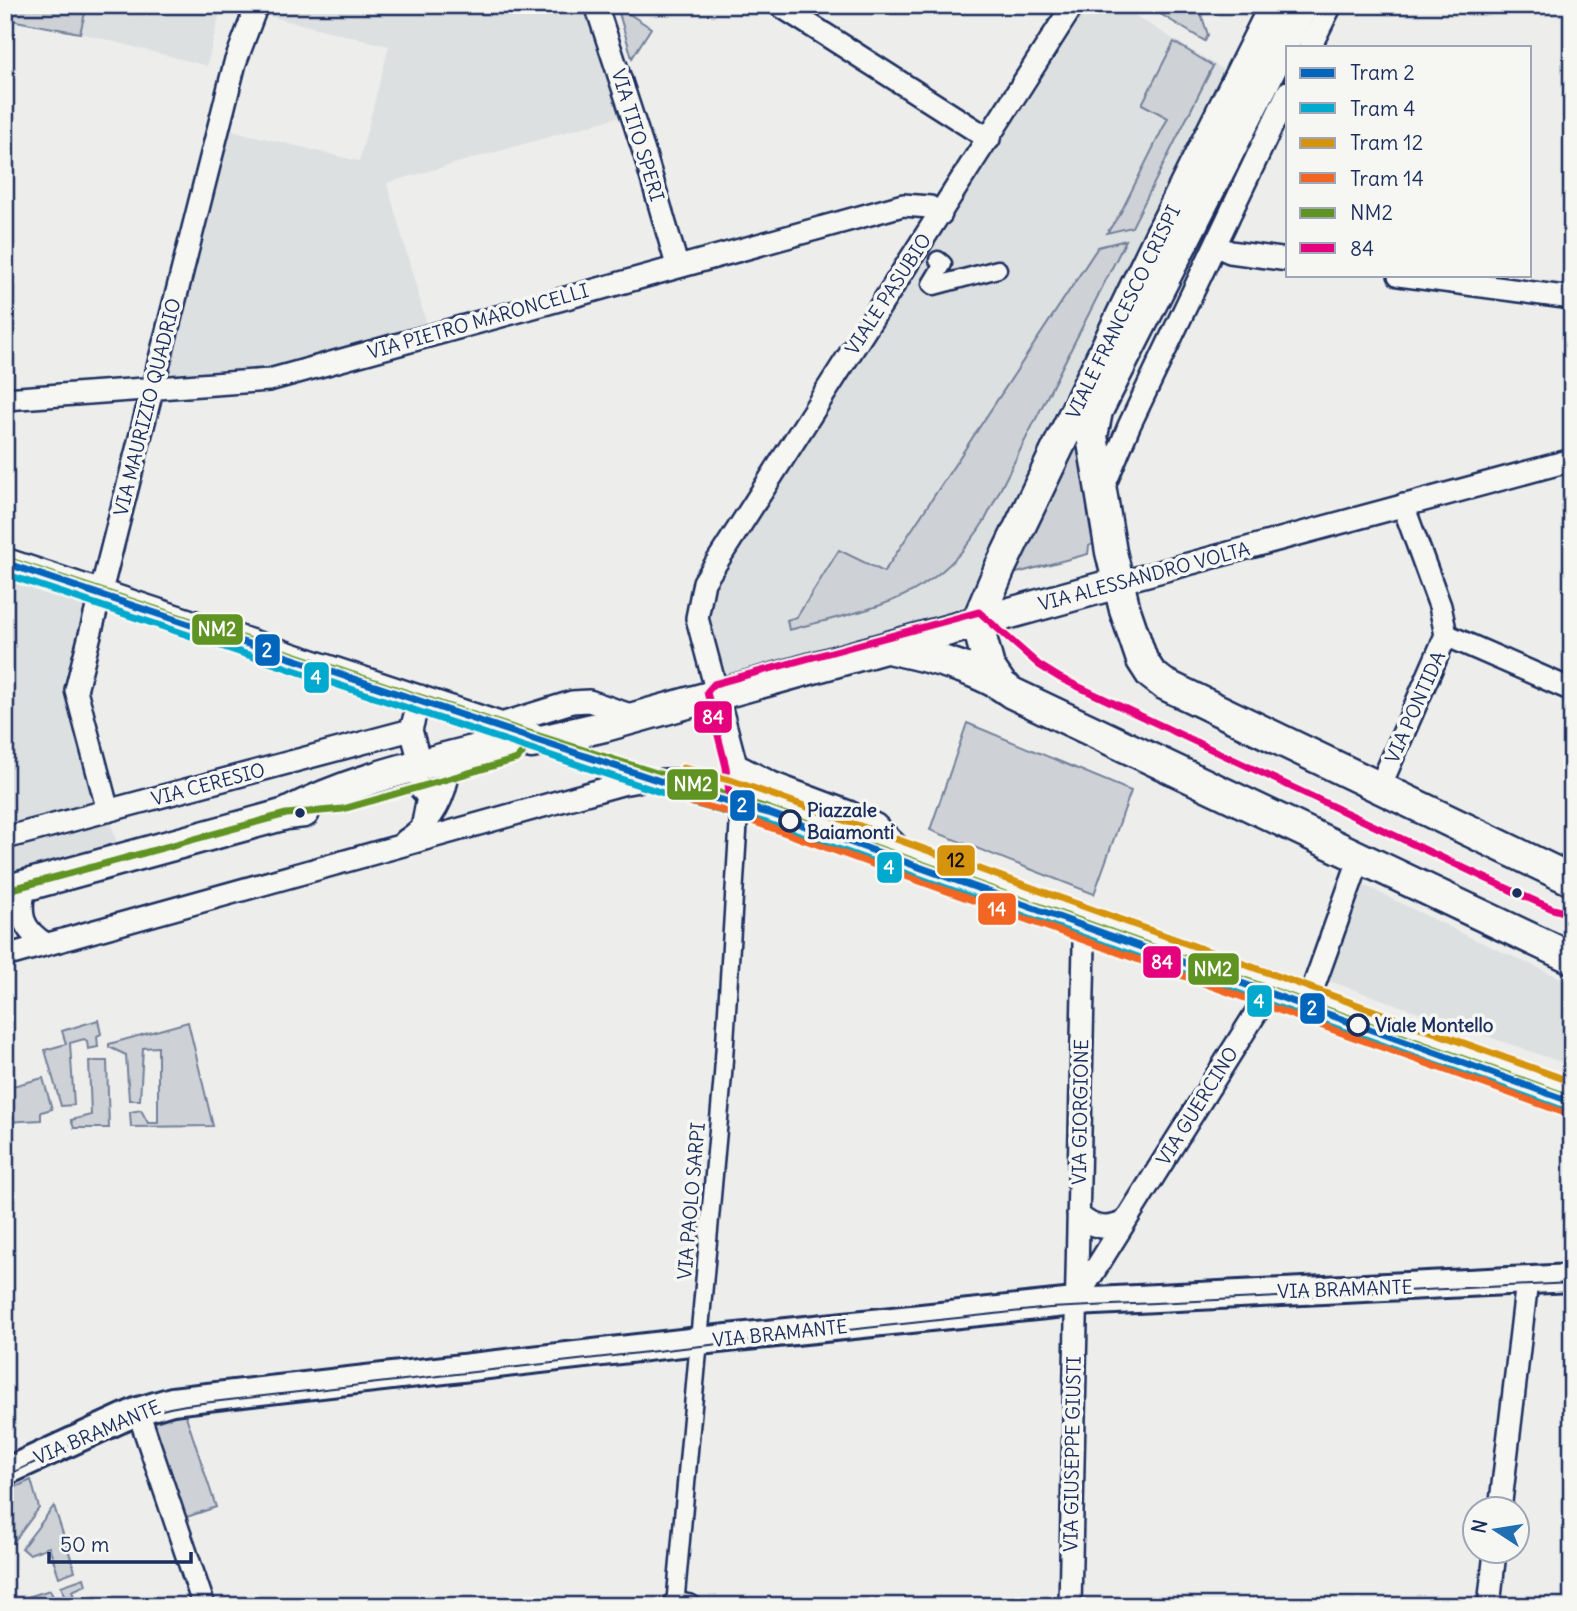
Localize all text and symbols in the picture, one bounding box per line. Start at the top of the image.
legend [1286,46,1532,276]
text: Tram 2 [1350,59,1415,86]
street label: VIA TITO SPERI [606,66,670,204]
text: Tram 4 [1350,95,1415,122]
text: Tram 12 [1350,129,1423,156]
text: Tram 14 [1350,165,1424,192]
text: NM2 [1350,199,1393,226]
street label: VIALE FRANCESCO CRISPI [1061,201,1185,423]
street label: VIALE PASUBIO [840,229,936,359]
text: 84 [1350,235,1374,262]
street label: VIA PIETRO MARONCELLI [365,278,591,364]
street label: VIA MAURIZIO QUADRIO [108,296,186,518]
street label: VIA ALESSANDRO VOLTA [1036,536,1252,616]
line badge: NM2 [191,613,244,646]
text: NM2 [198,617,236,641]
line badge: 2 [254,633,281,667]
text: 2 [262,638,272,662]
street label: VIA PONTIDA [1380,647,1450,767]
line badge: 4 [303,661,330,694]
text: 4 [311,665,322,689]
line badge: 84 [693,700,733,734]
text: 84 [702,705,724,729]
street label: VIA CERESIO [149,757,267,811]
line badge: NM2 [666,768,719,801]
text: NM2 [674,772,712,796]
line badge: 2 [729,789,756,822]
text: 2 [737,793,747,817]
place label: Piazzale Baiamonti [807,798,894,844]
unlabelled marker [293,806,307,820]
marker: Piazzale Baiamonti [779,810,801,832]
line badge: 12 [936,844,976,877]
text: 12 [947,848,965,872]
line badge: 4 [876,851,903,884]
text: 4 [884,855,895,879]
unlabelled marker [1510,886,1524,900]
line badge: 14 [977,892,1017,926]
text: 14 [988,897,1006,921]
line badge: 84 [1142,945,1182,979]
text: 84 [1151,950,1173,974]
line badge: NM2 [1187,952,1240,986]
text: NM2 [1194,957,1232,981]
line badge: 4 [1246,984,1273,1018]
text: 4 [1254,989,1265,1013]
line badge: 2 [1299,992,1326,1025]
text: 2 [1307,996,1317,1020]
place label: Viale Montello [1375,1013,1494,1037]
marker: Viale Montello [1347,1014,1369,1036]
street label: VIA GIORGIONE [1067,1039,1093,1185]
street label: VIA GUERCINO [1151,1042,1243,1170]
street label: VIA PAOLO SARPI [672,1121,710,1281]
street label: VIA BRAMANTE [1277,1275,1413,1303]
street label: VIA BRAMANTE [711,1314,849,1352]
street label: VIA GIUSEPPE GIUSTI [1058,1356,1086,1552]
street label: VIA BRAMANTE [30,1394,164,1470]
north arrow [1462,1496,1532,1566]
text: N [1466,1518,1492,1535]
scale bar [49,1520,191,1564]
text: 50 m [60,1531,109,1558]

